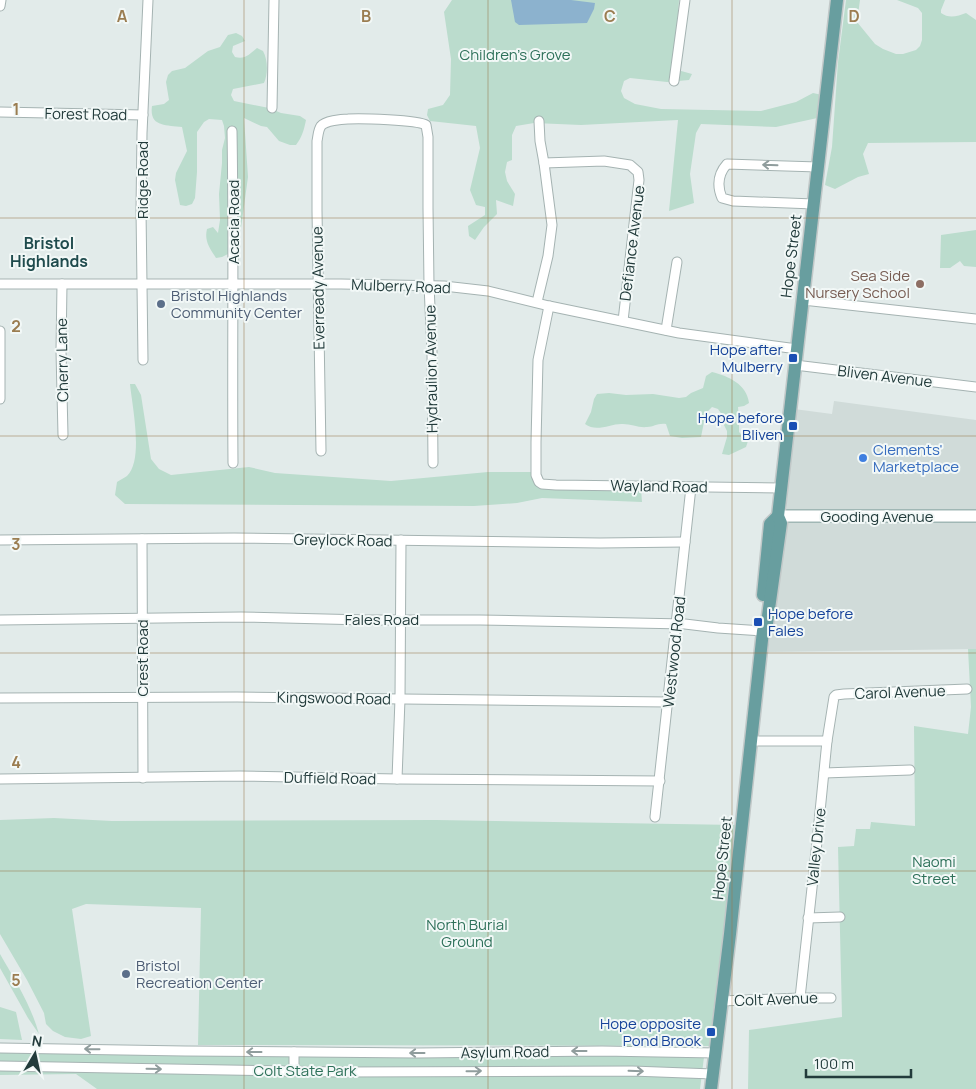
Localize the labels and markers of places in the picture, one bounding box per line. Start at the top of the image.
place label: Sea Side Nursery School [805,265,910,303]
marker: Sea Side Nursery School [914,278,926,290]
place label: Bristol Highlands Community Center [171,285,303,323]
marker: Bristol Highlands Community Center [155,298,167,310]
place label: Hope after Mulberry [710,339,784,377]
marker: Hope after Mulberry [787,352,799,364]
place label: Hope before Bliven [698,407,783,445]
marker: Hope before Bliven [787,420,799,432]
place label: Clements' Marketplace [873,439,959,477]
marker: Clements' Marketplace [857,452,869,464]
place label: Hope before Fales [768,603,854,641]
marker: Hope before Fales [752,616,764,628]
place label: Bristol Recreation Center [136,955,264,993]
marker: Bristol Recreation Center [120,968,132,980]
place label: Hope opposite Pond Brook [600,1013,702,1051]
marker: Hope opposite Pond Brook [705,1026,717,1038]

